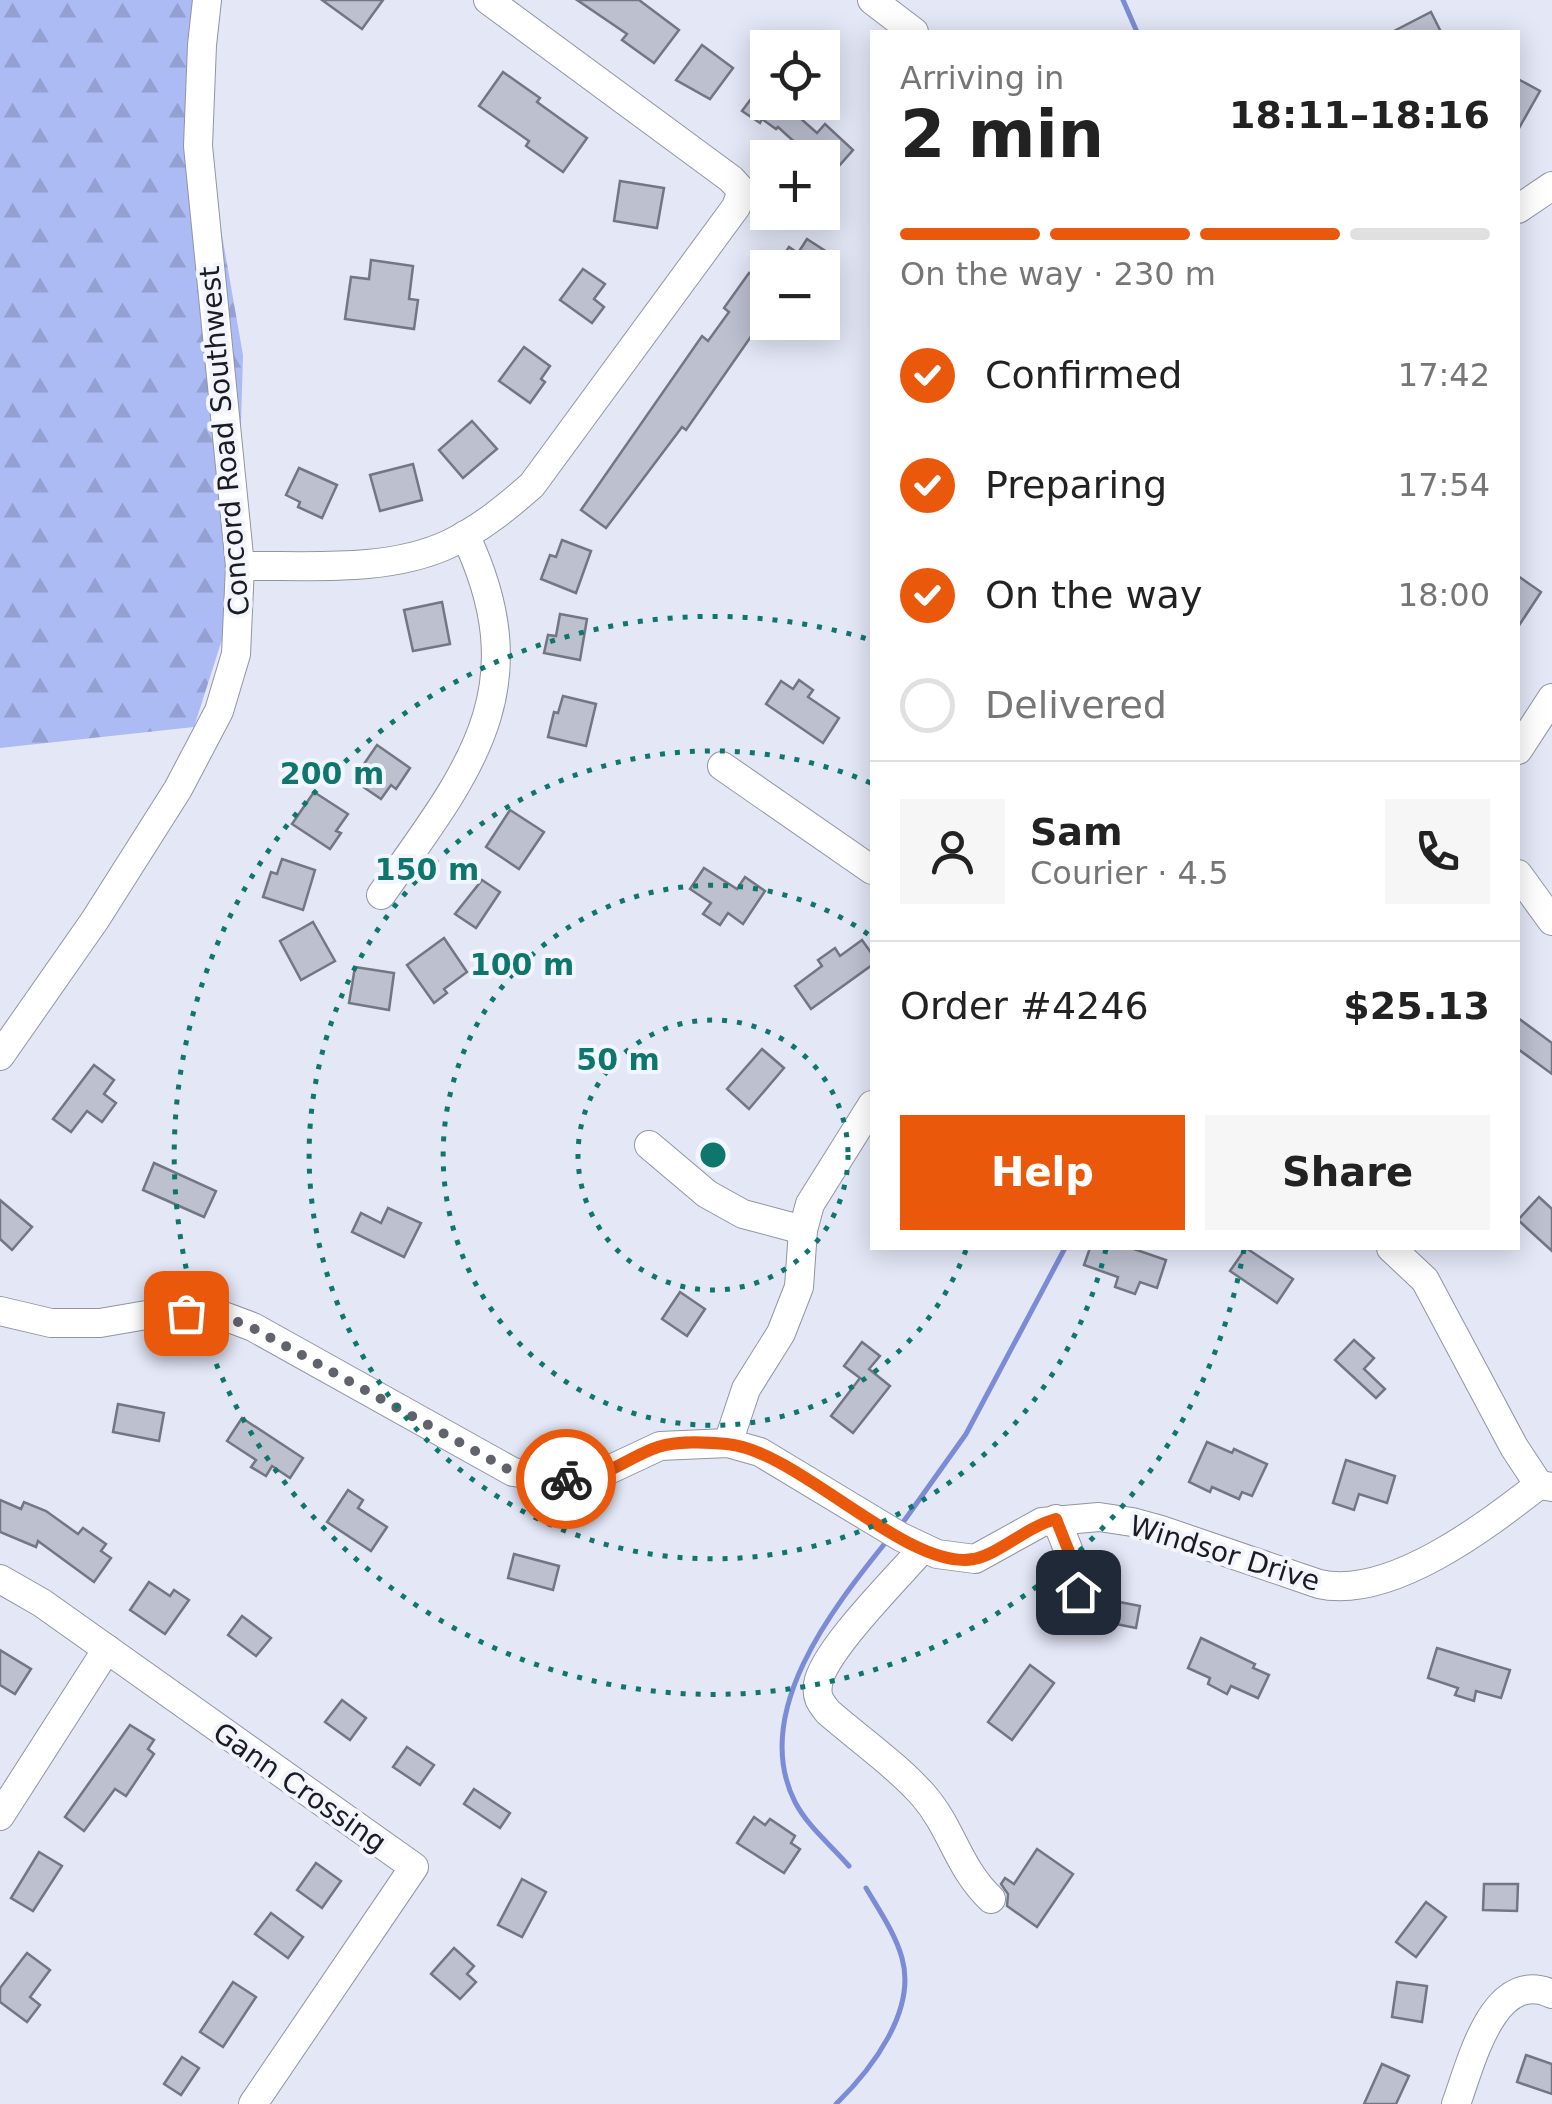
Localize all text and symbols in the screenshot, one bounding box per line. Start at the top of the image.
map controls [750,30,840,340]
button: locate [750,30,840,120]
text: Arriving in [900,59,1064,97]
text: 18:11–18:16 [1229,93,1490,137]
text: 2 min [900,97,1104,172]
button: + [750,140,840,230]
button: − [750,250,840,340]
text: On the way · 230 m [900,255,1216,293]
street label: Concord Road Southwest [193,265,256,617]
icon: check [900,348,955,403]
text: Confirmed [985,353,1182,397]
text: 17:42 [1398,356,1490,394]
icon: check [900,458,955,513]
text: Preparing [985,463,1167,507]
text: 17:54 [1398,466,1490,504]
icon: check [900,568,955,623]
text: On the way [985,573,1202,617]
text: 18:00 [1398,576,1490,614]
text: Delivered [985,683,1167,727]
text: 200 m [280,756,384,791]
button: person [900,799,1005,904]
button: phone [1385,799,1490,904]
text: Sam [1030,810,1123,854]
text: 150 m [375,852,479,887]
text: Courier · 4.5 [1030,854,1229,892]
text: 100 m [470,947,574,982]
text: Order #4246 [900,984,1149,1028]
text: $25.13 [1343,984,1490,1028]
text: 50 m [576,1042,660,1077]
button: Help [900,1115,1185,1230]
button: Share [1205,1115,1490,1230]
centre of rings [695,1137,731,1173]
pin [144,1271,229,1356]
icon: bag [159,1286,214,1341]
courier [516,1429,616,1529]
icon: bike [539,1452,594,1507]
street label: Windsor Drive [1126,1509,1324,1598]
pin [1036,1550,1121,1635]
icon: home [1051,1565,1106,1620]
street label: Gann Crossing [207,1716,392,1859]

